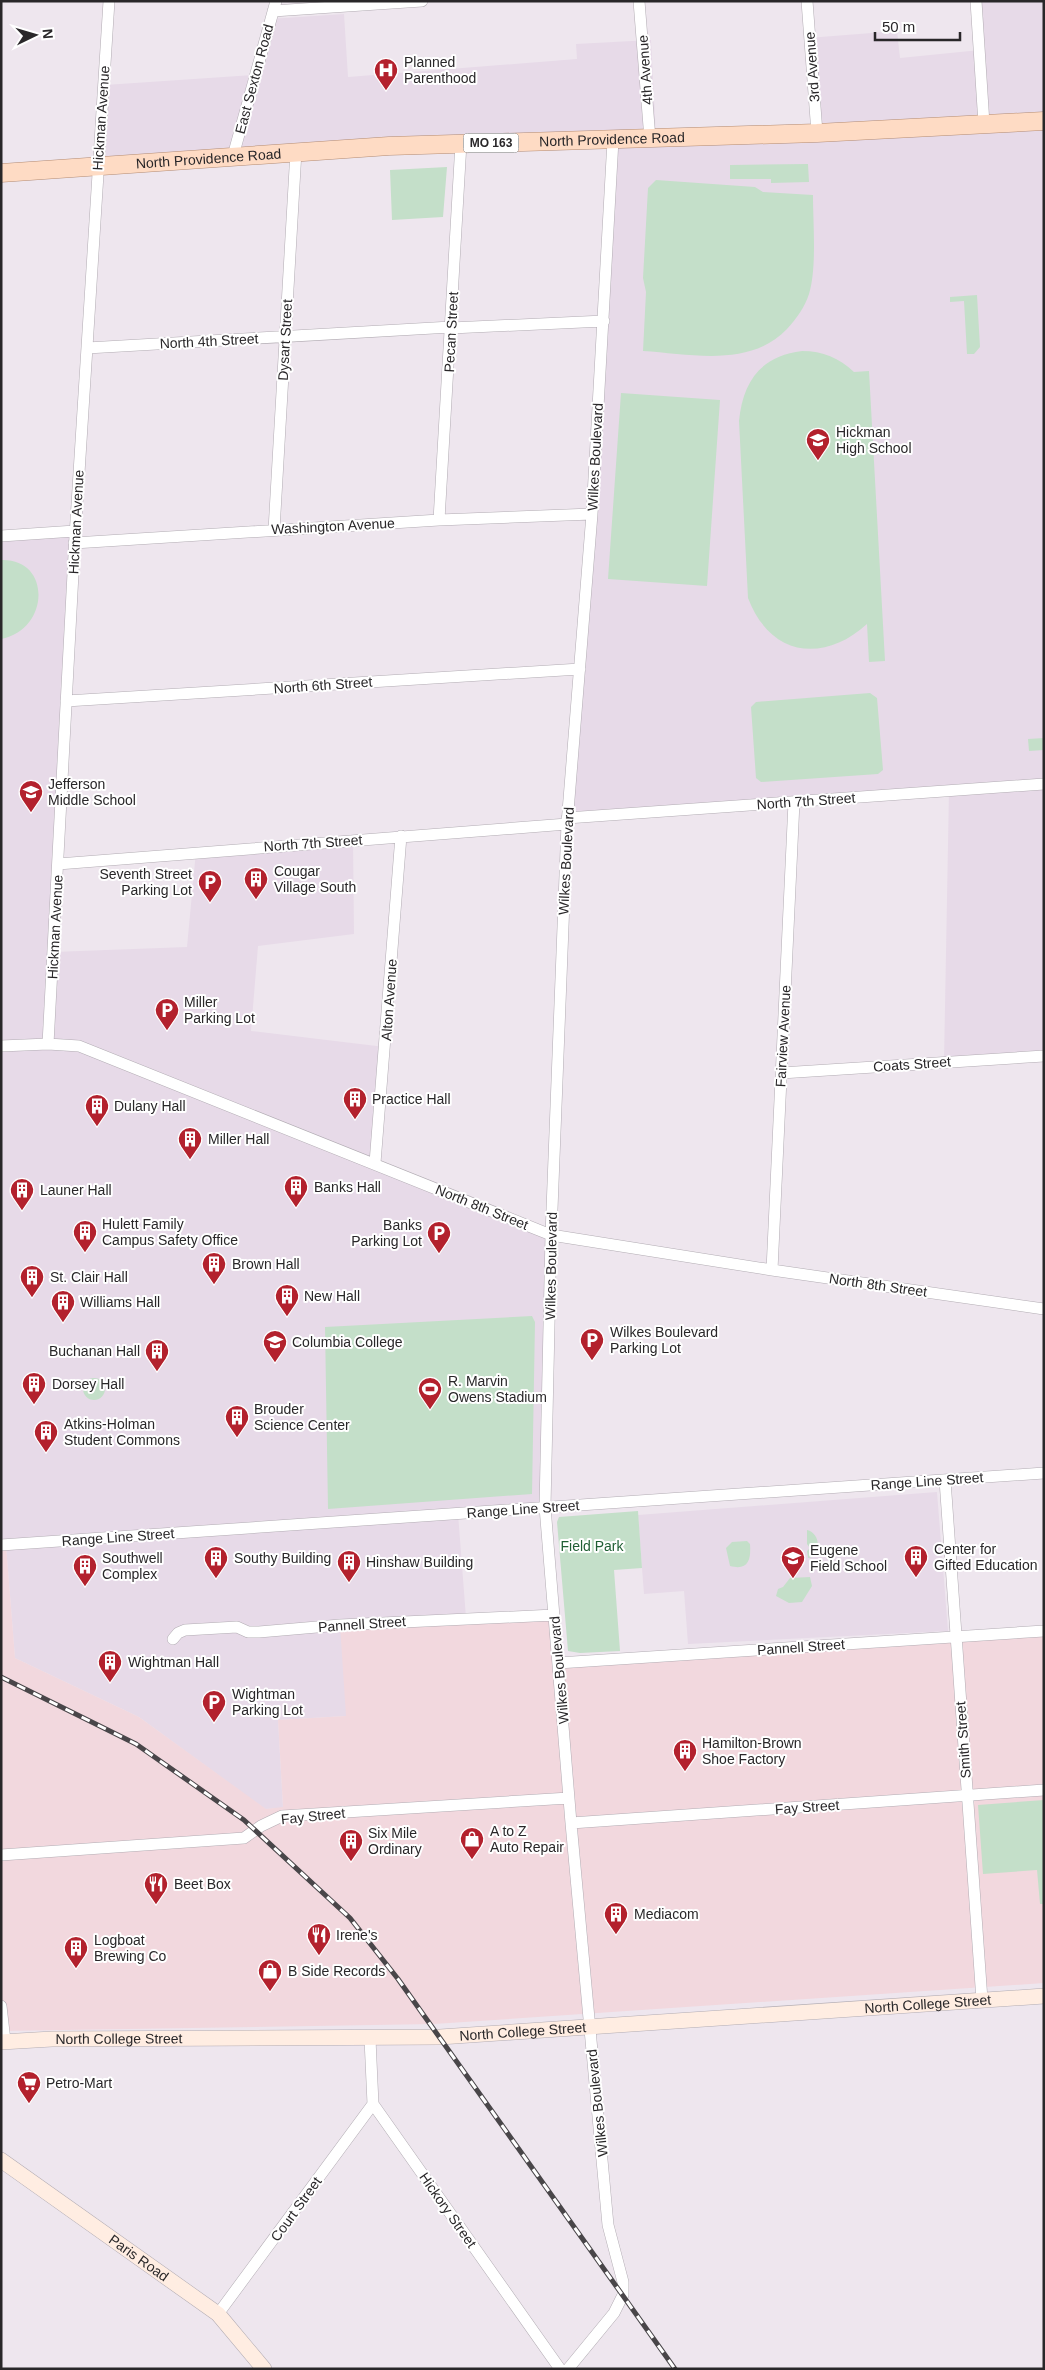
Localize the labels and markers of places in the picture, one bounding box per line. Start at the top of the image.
place label: Planned Parenthood [404,54,476,86]
hospital icon: Planned Parenthood [373,57,399,91]
place label: Hickman High School [836,424,912,456]
school or university icon: Hickman High School [805,427,831,461]
place label: Jefferson Middle School [48,776,136,808]
school or university icon: Jefferson Middle School [18,779,44,813]
place label: Cougar Village South [274,863,356,895]
place label: Seventh Street Parking Lot [99,866,192,898]
building icon: Cougar Village South [243,866,269,900]
parking icon: Seventh Street Parking Lot [197,869,223,903]
place label: Miller Parking Lot [184,994,255,1026]
parking icon: Miller Parking Lot [154,997,180,1031]
building icon: Practice Hall [342,1086,368,1120]
place label: Practice Hall [372,1091,451,1107]
building icon: Dulany Hall [84,1093,110,1127]
place label: Dulany Hall [114,1098,186,1114]
building icon: Miller Hall [177,1126,203,1160]
place label: Miller Hall [208,1131,269,1147]
building icon: Banks Hall [283,1174,309,1208]
building icon: Launer Hall [9,1177,35,1211]
place label: Banks Hall [314,1179,381,1195]
place label: Launer Hall [40,1182,112,1198]
place label: Hulett Family Campus Safety Office [102,1216,238,1248]
place label: Banks Parking Lot [351,1217,422,1249]
building icon: Hulett Family Campus Safety Office [72,1219,98,1253]
parking icon: Banks Parking Lot [426,1220,452,1254]
building icon: Brown Hall [201,1251,227,1285]
place label: Brown Hall [232,1256,300,1272]
building icon: St. Clair Hall [19,1264,45,1298]
place label: St. Clair Hall [50,1269,128,1285]
building icon: New Hall [274,1283,300,1317]
place label: New Hall [304,1288,360,1304]
building icon: Williams Hall [50,1289,76,1323]
place label: Williams Hall [80,1294,160,1310]
place label: Wilkes Boulevard Parking Lot [610,1324,718,1356]
parking icon: Wilkes Boulevard Parking Lot [579,1327,605,1361]
school or university icon: Columbia College [262,1329,288,1363]
place label: Columbia College [292,1334,403,1350]
building icon: Buchanan Hall [144,1338,170,1372]
place label: Buchanan Hall [49,1343,140,1359]
building icon: Dorsey Hall [21,1371,47,1405]
place label: R. Marvin Owens Stadium [448,1373,547,1405]
place label: Dorsey Hall [52,1376,124,1392]
sports icon: R. Marvin Owens Stadium [417,1376,443,1410]
place label: Brouder Science Center [254,1401,350,1433]
building icon: Brouder Science Center [224,1404,250,1438]
place label: Atkins-Holman Student Commons [64,1416,180,1448]
building icon: Atkins-Holman Student Commons [33,1419,59,1453]
place label: Center for Gifted Education [934,1541,1038,1573]
place label: Eugene Field School [810,1542,887,1574]
building icon: Center for Gifted Education [903,1544,929,1578]
building icon: Southy Building [203,1545,229,1579]
school or university icon: Eugene Field School [780,1545,806,1579]
building icon: Hinshaw Building [336,1549,362,1583]
place label: Southwell Complex [102,1550,163,1582]
place label: Southy Building [234,1550,331,1566]
building icon: Southwell Complex [72,1553,98,1587]
place label: Hinshaw Building [366,1554,473,1570]
building icon: Wightman Hall [97,1649,123,1683]
place label: Wightman Hall [128,1654,219,1670]
place label: Wightman Parking Lot [232,1686,303,1718]
parking icon: Wightman Parking Lot [201,1689,227,1723]
place label: Hamilton-Brown Shoe Factory [702,1735,802,1767]
building icon: Hamilton-Brown Shoe Factory [672,1738,698,1772]
place label: A to Z Auto Repair [490,1823,564,1855]
place label: Six Mile Ordinary [368,1825,422,1857]
shop icon: A to Z Auto Repair [459,1826,485,1860]
building icon: Six Mile Ordinary [338,1828,364,1862]
restaurant icon: Beet Box [143,1871,169,1905]
place label: Beet Box [174,1876,231,1892]
building icon: Mediacom [603,1901,629,1935]
place label: Mediacom [634,1906,699,1922]
restaurant icon: Irene's [306,1922,332,1956]
place label: Irene's [336,1927,378,1943]
place label: Logboat Brewing Co [94,1932,167,1964]
building icon: Logboat Brewing Co [63,1935,89,1969]
shop icon: B Side Records [257,1958,283,1992]
place label: B Side Records [288,1963,385,1979]
supermarket icon: Petro-Mart [16,2070,42,2104]
place label: Petro-Mart [46,2075,112,2091]

